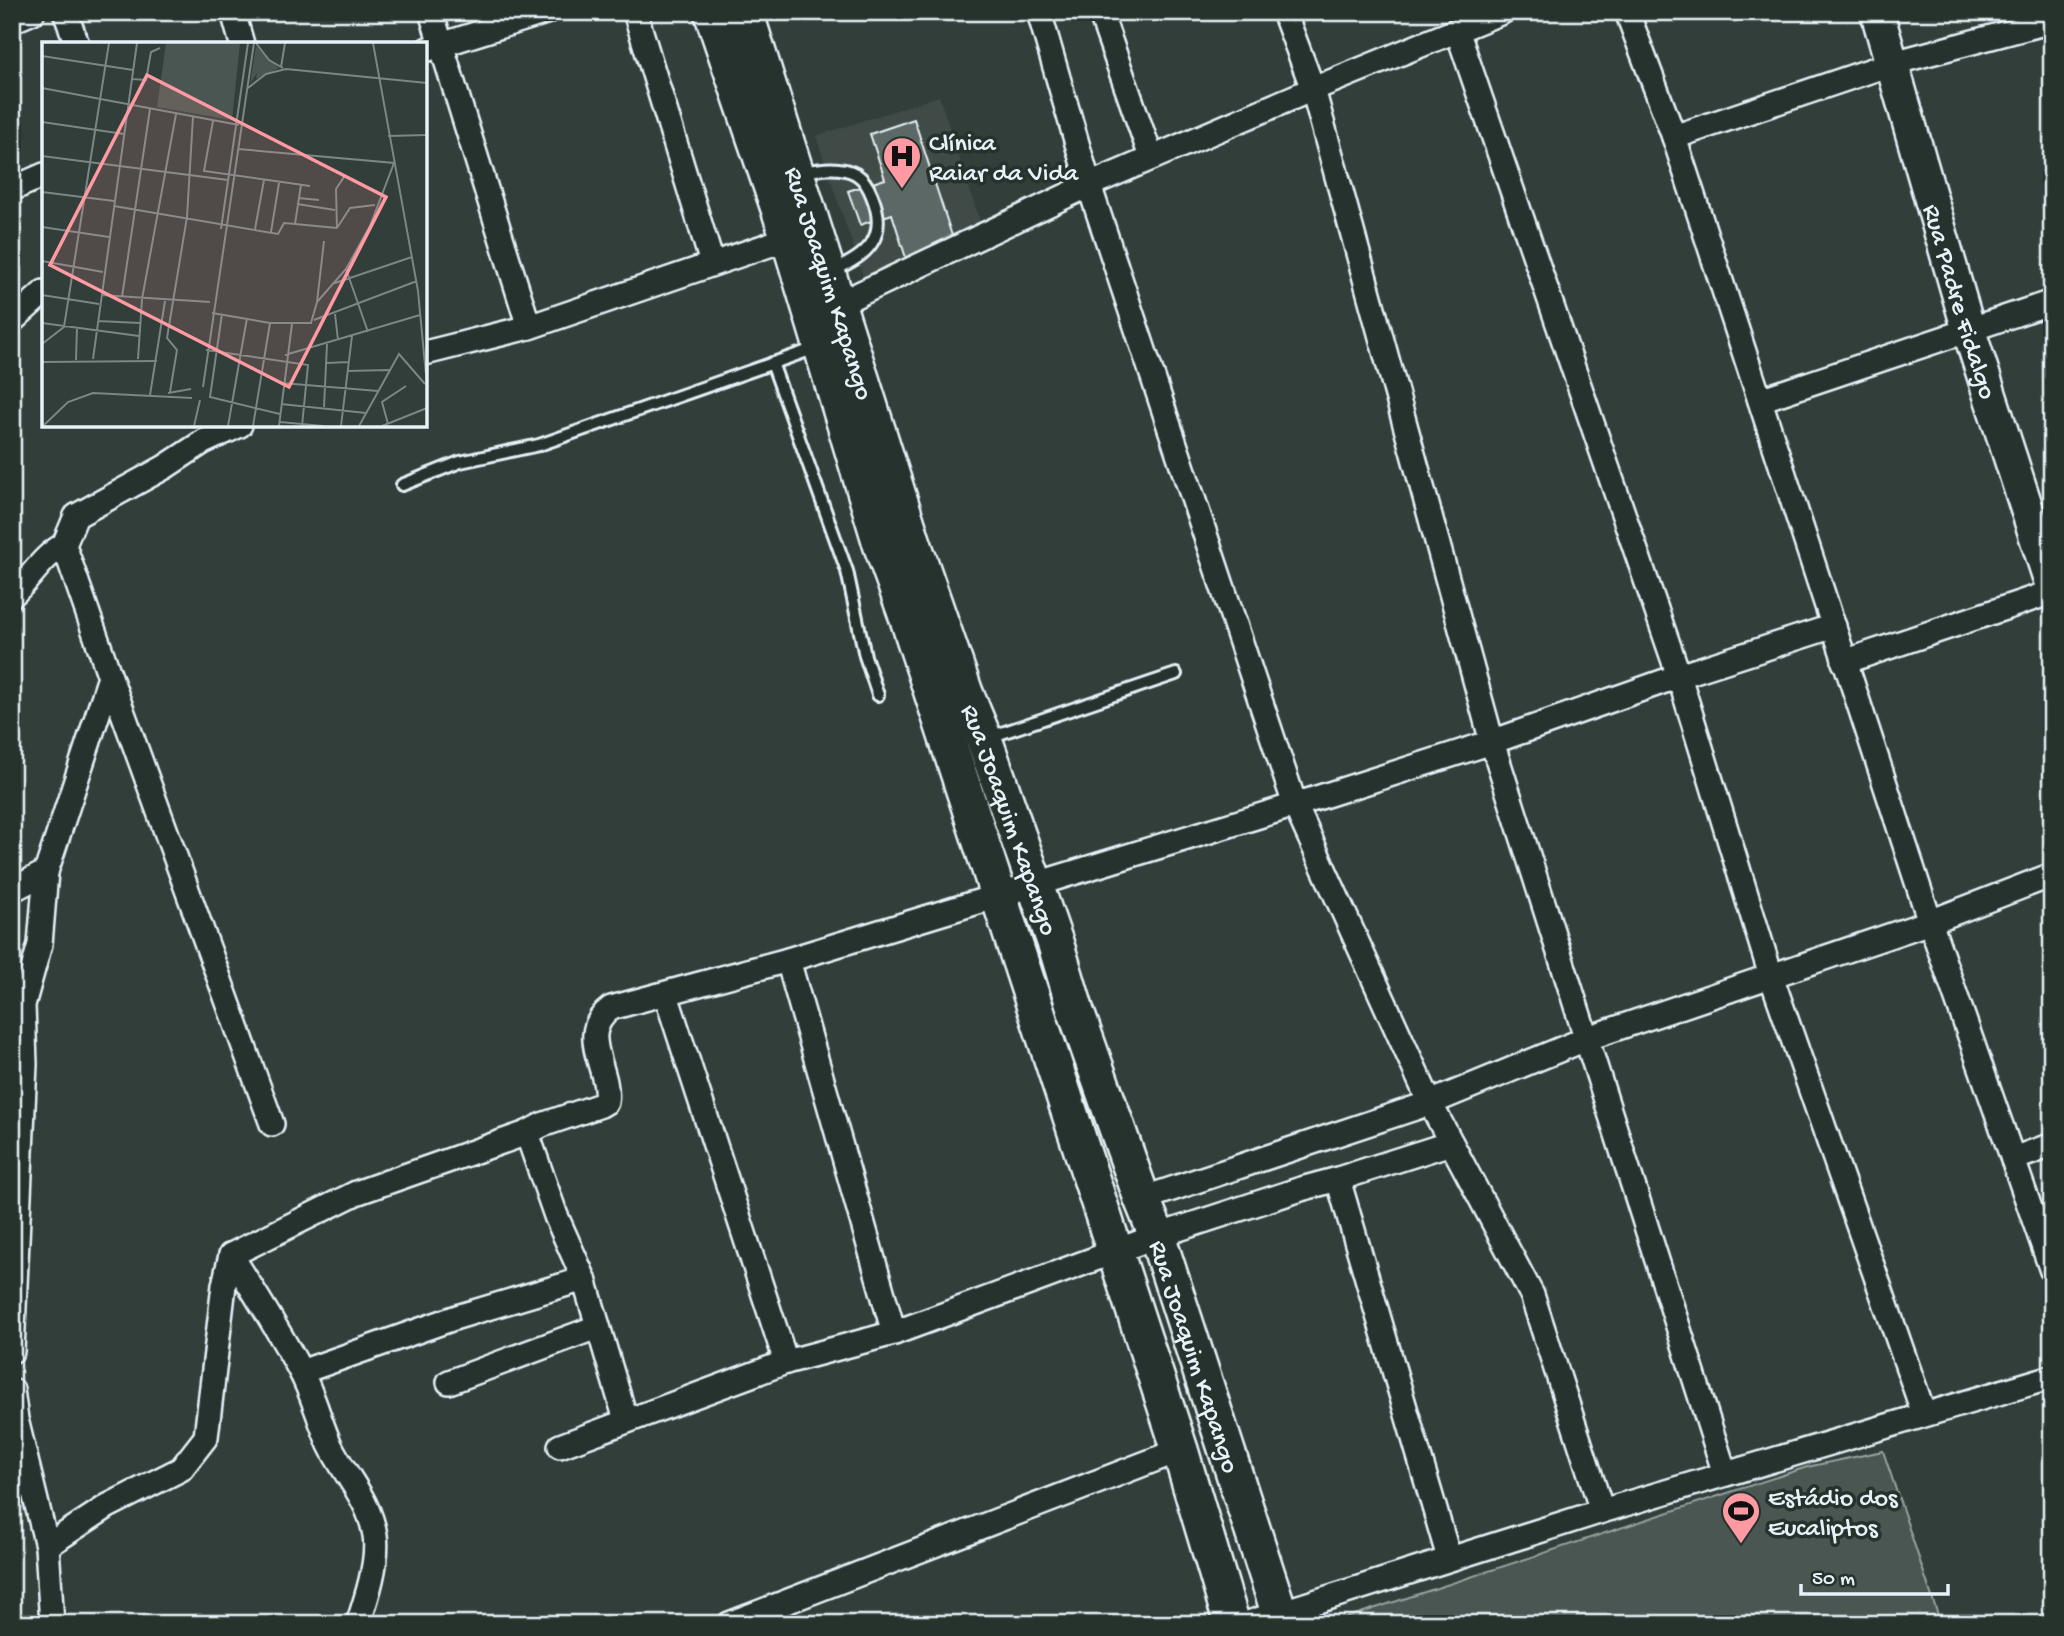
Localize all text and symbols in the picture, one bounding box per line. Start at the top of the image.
inset map [42,42,427,427]
place label: Clínica Raiar da Vida [929,130,1080,191]
hospital icon: Clínica Raiar da Vida [881,135,923,190]
street label: Rua Joaquim Kapango [775,164,878,405]
street label: Rua Padre Fidalgo [1913,201,2001,404]
street label: Rua Joaquim Kapango [951,701,1062,940]
street label: Rua Joaquim Kapango [1139,1237,1244,1478]
place label: Estádio dos Eucaliptos [1768,1485,1899,1546]
sports icon: Estádio dos Eucaliptos [1720,1490,1762,1545]
scale bar [1801,1552,1948,1596]
text: 50 m [1812,1568,1855,1593]

